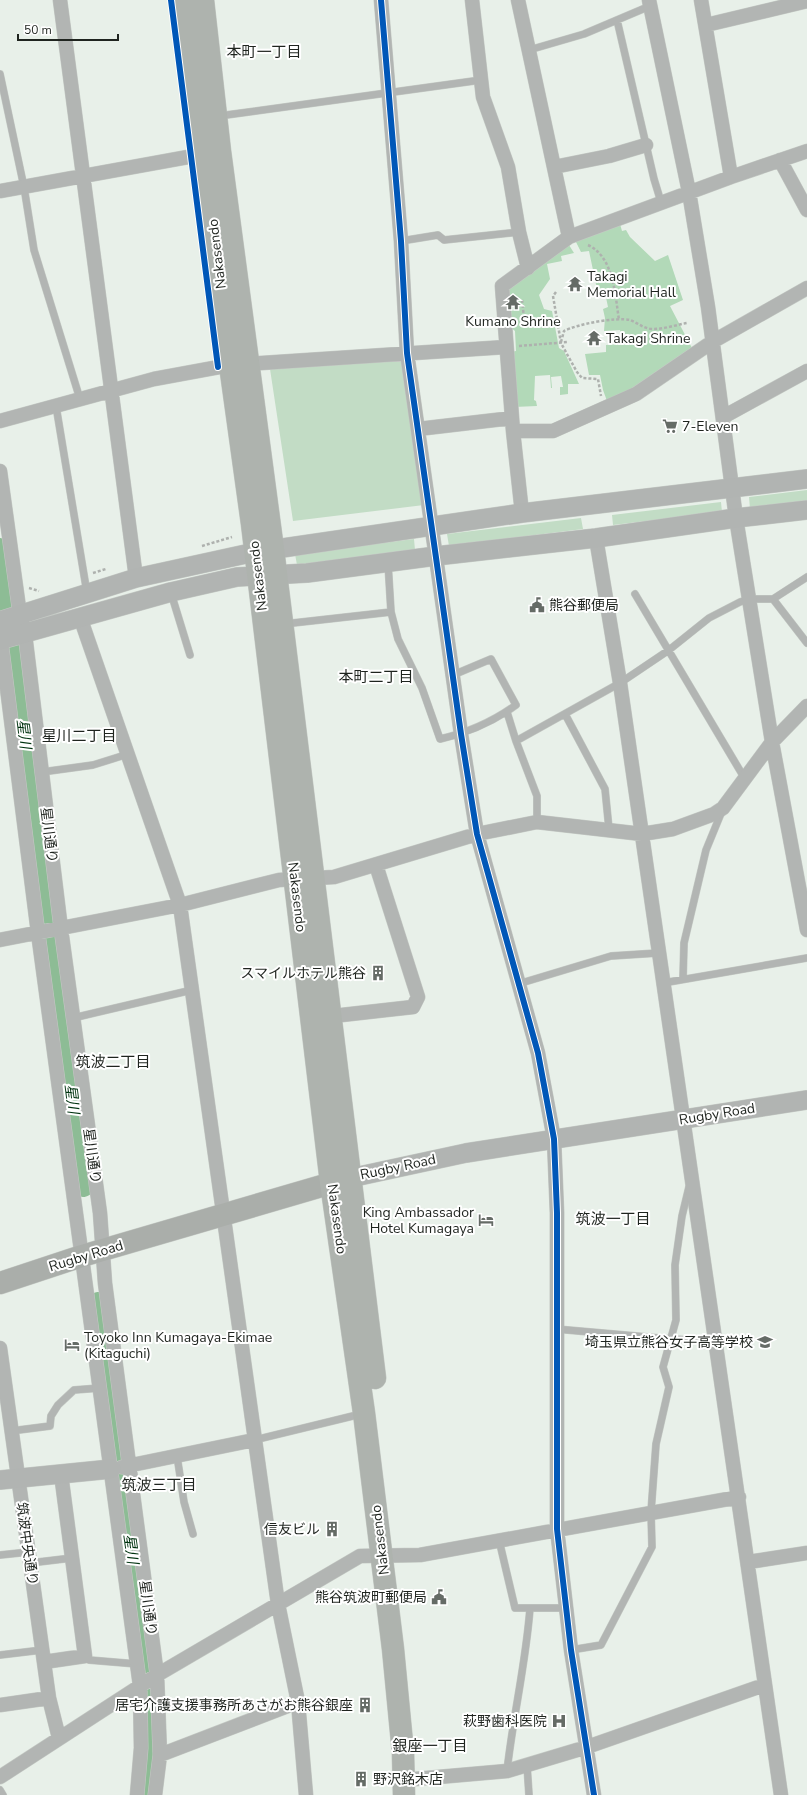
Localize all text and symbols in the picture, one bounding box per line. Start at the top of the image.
scale bar [18,16,118,42]
text: 50 m [24,22,52,38]
district label: 本町一丁目 [226,42,302,62]
street label: Nakasendo [203,218,231,290]
place label: Takagi Memorial Hall [587,267,677,302]
temple icon: Takagi Memorial Hall [566,275,584,293]
temple icon: Kumano Shrine [504,293,522,311]
place label: Kumano Shrine [465,312,561,331]
temple icon: Takagi Shrine [585,329,603,347]
place label: Takagi Shrine [606,329,690,348]
supermarket icon: 7-Eleven [661,417,679,435]
place label: 7-Eleven [682,417,738,436]
street label: Nakasendo [244,540,272,612]
public building icon: 熊谷郵便局 [528,596,546,614]
place label: 熊谷郵便局 [549,596,619,615]
district label: 本町二丁目 [338,667,414,687]
water label: 星川 [12,718,36,752]
district label: 星川二丁目 [41,726,117,746]
street label: 星川通り [36,806,62,864]
street label: Nakasendo [283,861,311,933]
place label: スマイルホテル熊谷 [240,964,366,983]
building icon: スマイルホテル熊谷 [369,964,387,982]
district label: 筑波二丁目 [75,1052,151,1072]
water label: 星川 [60,1083,84,1117]
street label: Rugby Road [678,1099,756,1129]
street label: 星川通り [79,1127,105,1185]
street label: Rugby Road [358,1150,438,1184]
street label: Nakasendo [323,1183,351,1255]
place label: King Ambassador Hotel Kumagaya [363,1203,474,1238]
district label: 筑波一丁目 [575,1209,651,1229]
hotel icon: King Ambassador Hotel Kumagaya [477,1211,495,1229]
street label: Rugby Road [46,1236,126,1276]
place label: Toyoko Inn Kumagaya-Ekimae (Kitaguchi) [84,1328,272,1363]
place label: 埼玉県立熊谷女子高等学校 [585,1333,753,1352]
school or university icon: 埼玉県立熊谷女子高等学校 [756,1333,774,1351]
hotel icon: Toyoko Inn Kumagaya-Ekimae (Kitaguchi) [63,1336,81,1354]
district label: 筑波三丁目 [121,1475,197,1495]
street label: 筑波中央通り [12,1501,42,1587]
street label: Nakasendo [366,1504,394,1576]
place label: 信友ビル [264,1520,320,1539]
building icon: 信友ビル [323,1520,341,1538]
water label: 星川 [119,1533,143,1567]
street label: 星川通り [135,1579,161,1637]
place label: 熊谷筑波町郵便局 [315,1588,427,1607]
public building icon: 熊谷筑波町郵便局 [430,1588,448,1606]
place label: 居宅介護支援事務所あさがお熊谷銀座 [115,1696,353,1715]
building icon: 居宅介護支援事務所あさがお熊谷銀座 [356,1696,374,1714]
place label: 萩野歯科医院 [463,1712,547,1731]
hospital icon: 萩野歯科医院 [550,1712,568,1730]
district label: 銀座一丁目 [392,1736,468,1756]
building icon: 野沢銘木店 [352,1770,370,1788]
place label: 野沢銘木店 [373,1770,443,1789]

